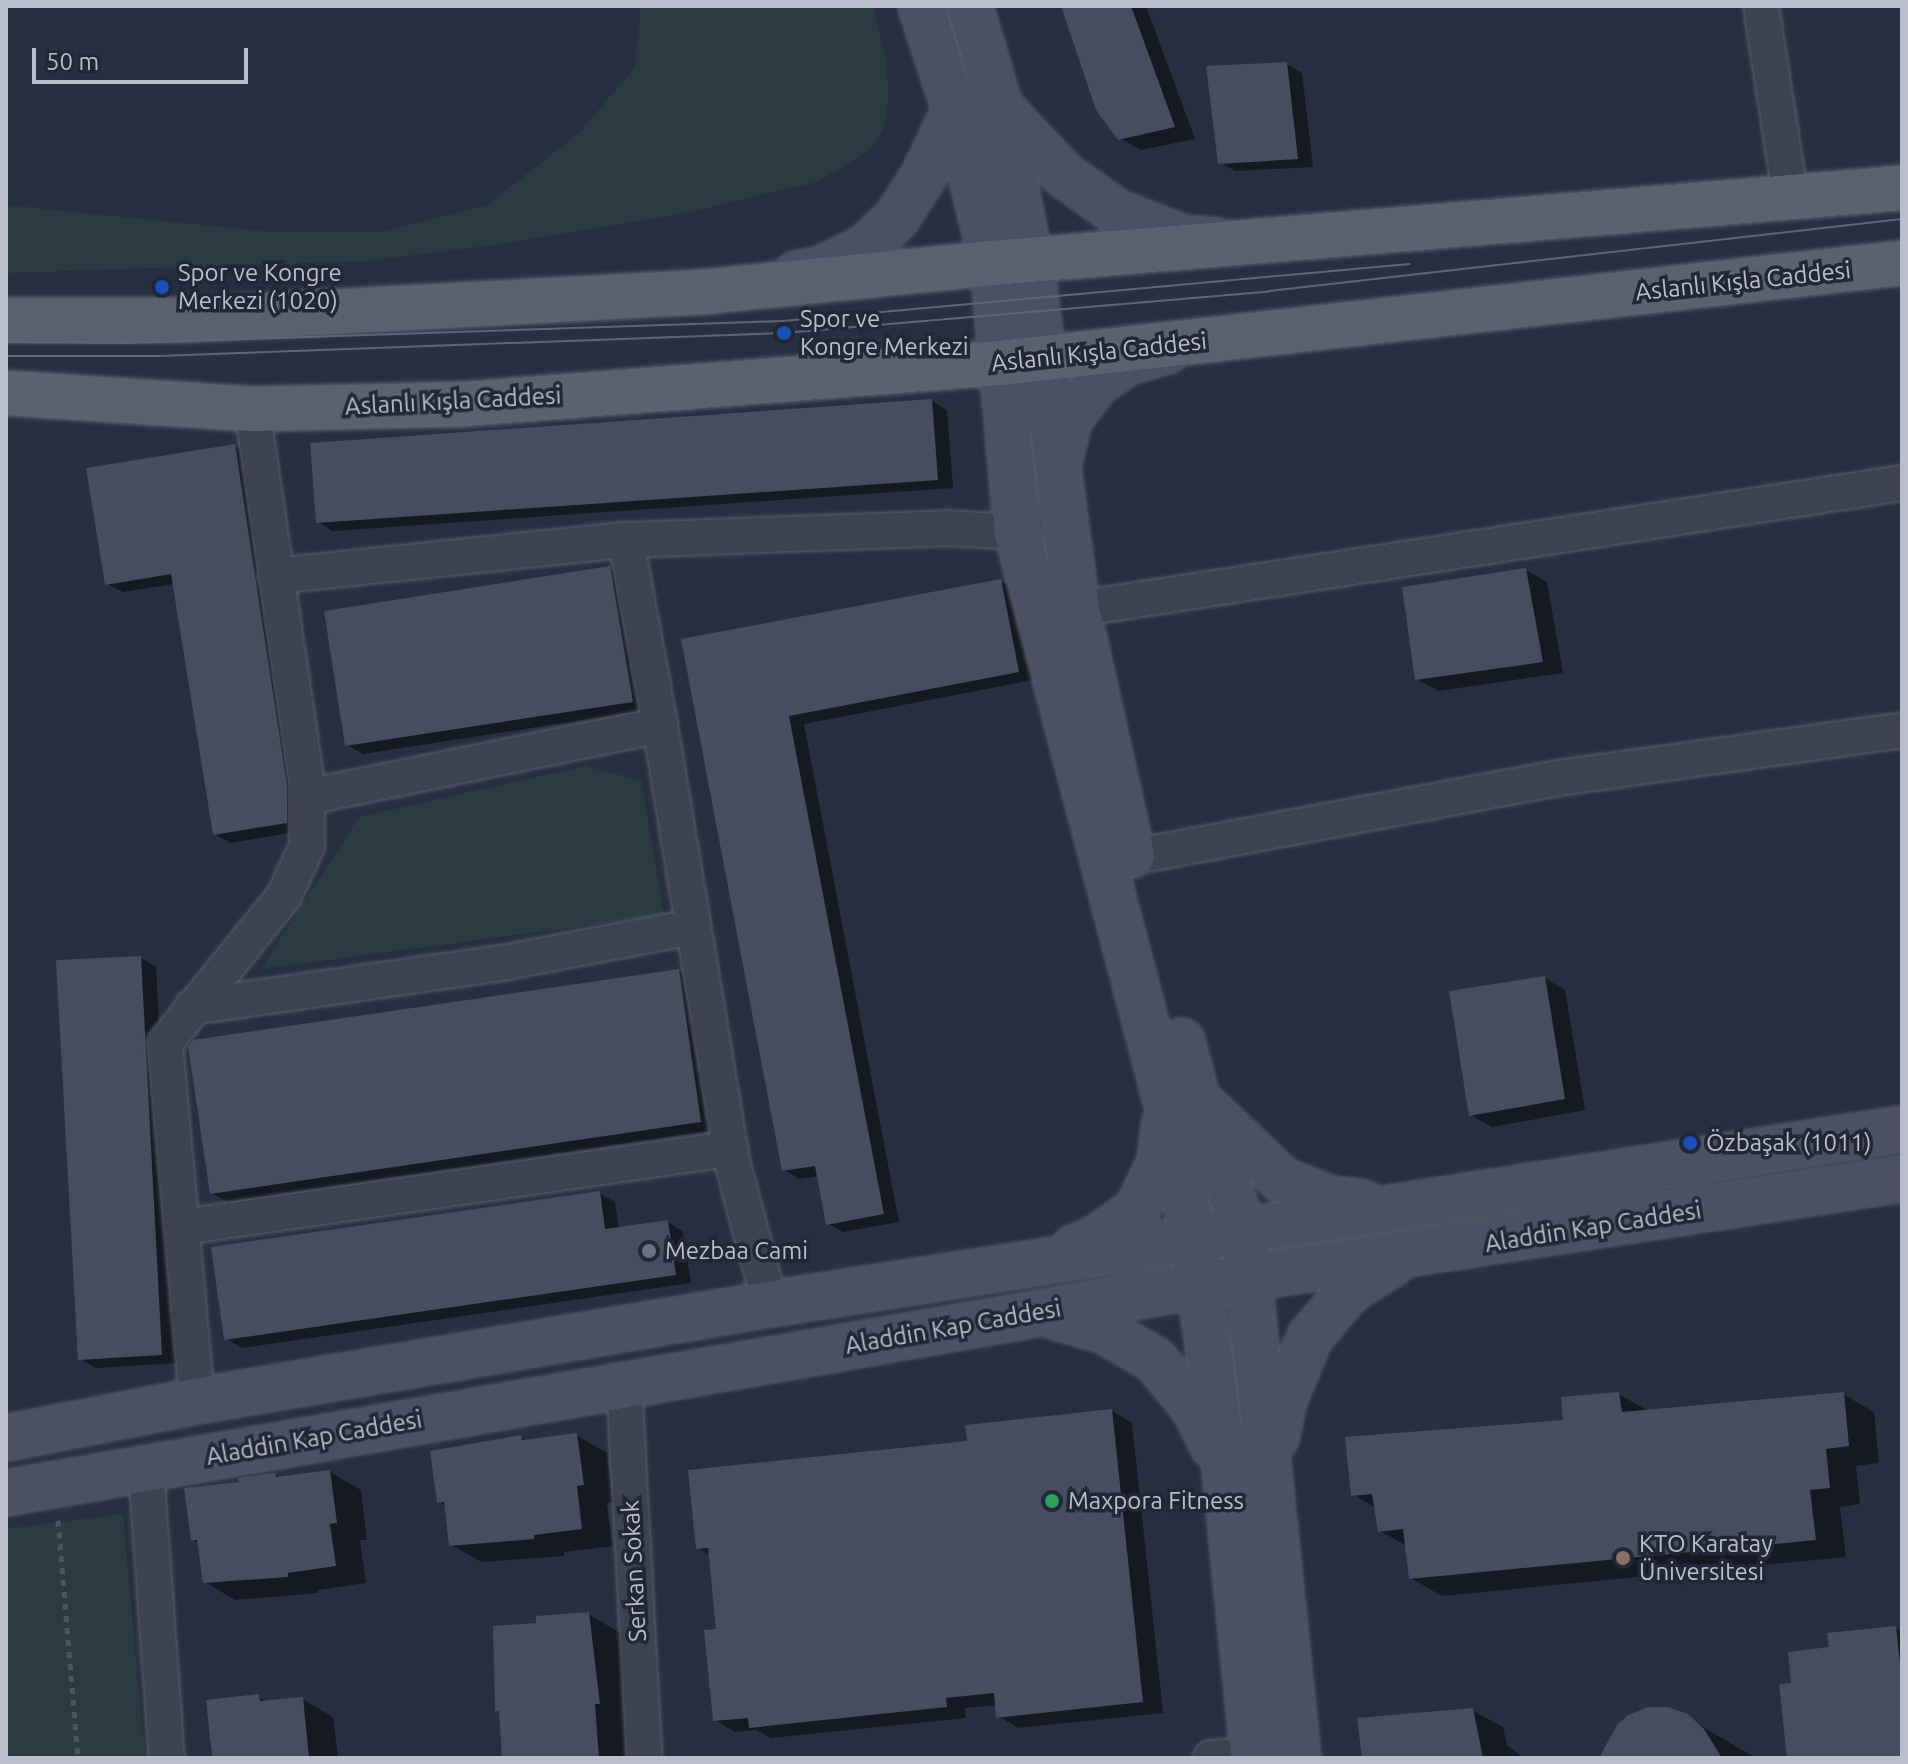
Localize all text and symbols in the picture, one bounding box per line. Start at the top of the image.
scale bar [36,32,252,82]
text: 50 m [46,48,99,75]
street label: Aslanlı Kışla Caddesi [1634,255,1852,307]
place label: Spor ve Kongre Merkezi (1020) [178,259,342,315]
marker: Spor ve Kongre Merkezi (1020) [153,278,171,296]
place label: Spor ve Kongre Merkezi [800,305,969,361]
marker: Spor ve Kongre Merkezi [775,324,793,342]
street label: Aslanlı Kışla Caddesi [990,326,1208,378]
street label: Aslanlı Kışla Caddesi [344,381,562,421]
place label: Özbaşak (1011) [1706,1129,1872,1157]
marker: Özbaşak (1011) [1681,1134,1699,1152]
street label: Aladdin Kap Caddesi [1483,1196,1703,1258]
place label: Mezbaa Cami [665,1237,808,1265]
marker: Mezbaa Cami [640,1242,658,1260]
street label: Aladdin Kap Caddesi [843,1294,1063,1360]
street label: Aladdin Kap Caddesi [204,1405,424,1471]
place label: Maxpora Fitness [1068,1487,1244,1515]
marker: Maxpora Fitness [1043,1492,1061,1510]
street label: Serkan Sokak [616,1499,652,1643]
place label: KTO Karatay Üniversitesi [1639,1530,1773,1586]
marker: KTO Karatay Üniversitesi [1614,1549,1632,1567]

